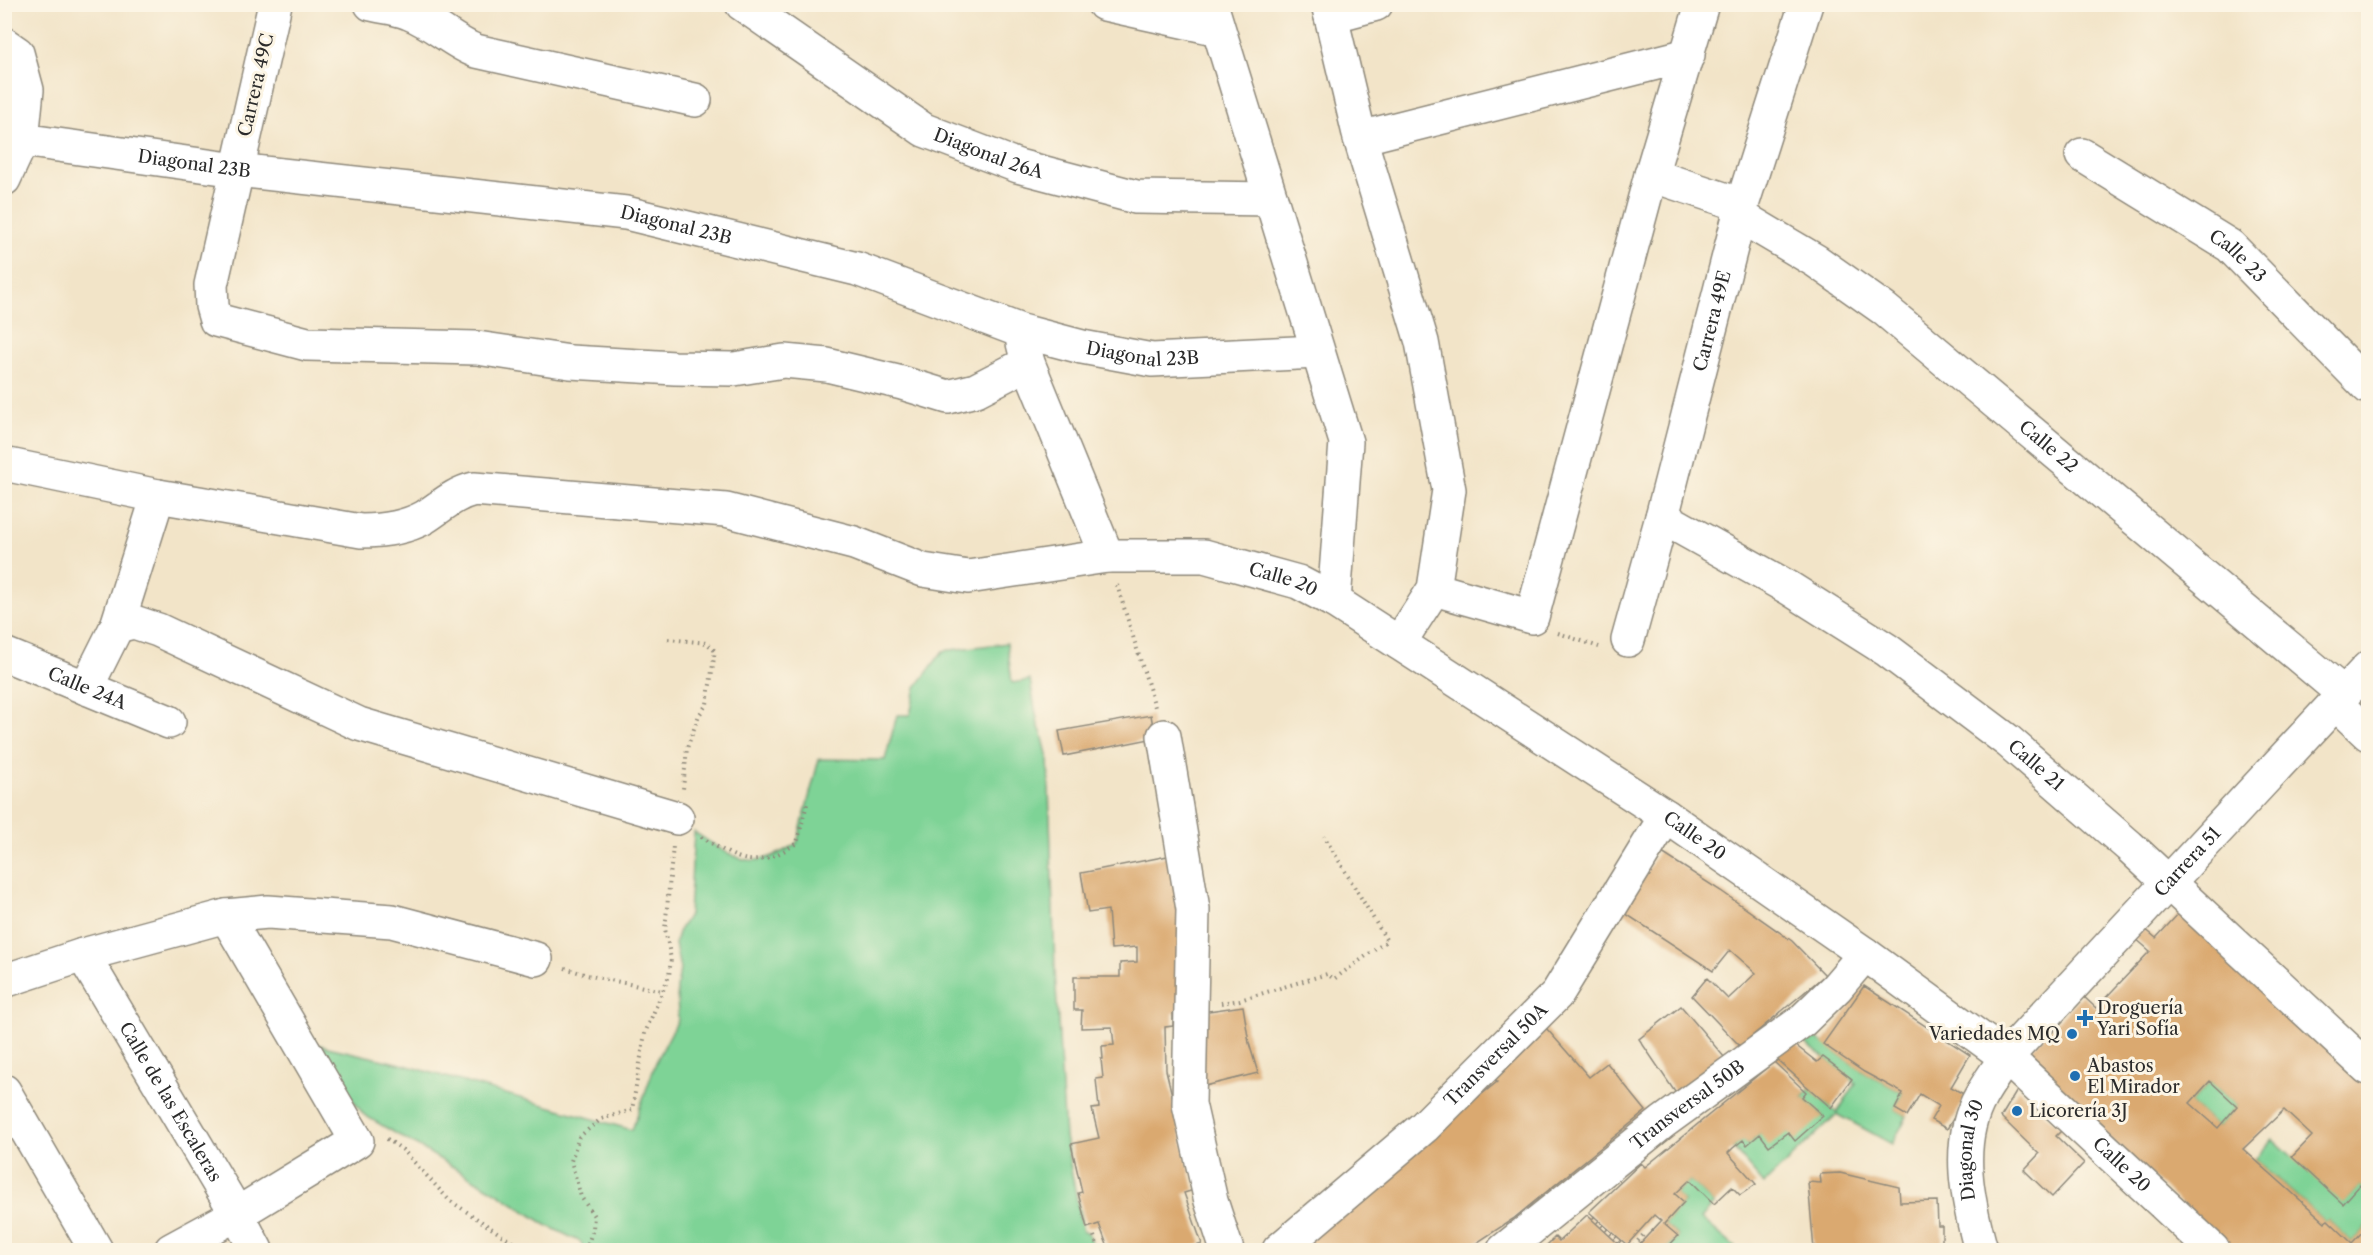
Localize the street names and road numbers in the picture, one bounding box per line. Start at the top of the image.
street label: Carrera 49C [233,31,279,139]
street label: Diagonal 26A [930,124,1046,183]
street label: Diagonal 23B [136,145,252,182]
street label: Diagonal 23B [618,201,734,249]
street label: Calle 23 [2205,225,2271,287]
street label: Carrera 49E [1689,268,1736,374]
street label: Diagonal 23B [1084,337,1200,372]
street label: Calle 22 [2015,416,2082,477]
street label: Calle 20 [1247,558,1321,601]
street label: Calle 24A [45,662,131,715]
street label: Calle 21 [2004,735,2069,796]
street label: Calle 20 [1659,807,1730,865]
street label: Carrera 51 [2150,822,2226,901]
street label: Transversal 50A [1440,998,1553,1111]
street label: Calle de las Escaleras [114,1018,226,1186]
street label: Transversal 50B [1626,1055,1749,1155]
street label: Diagonal 30 [1954,1096,1989,1202]
street label: Calle 20 [2088,1133,2155,1197]

